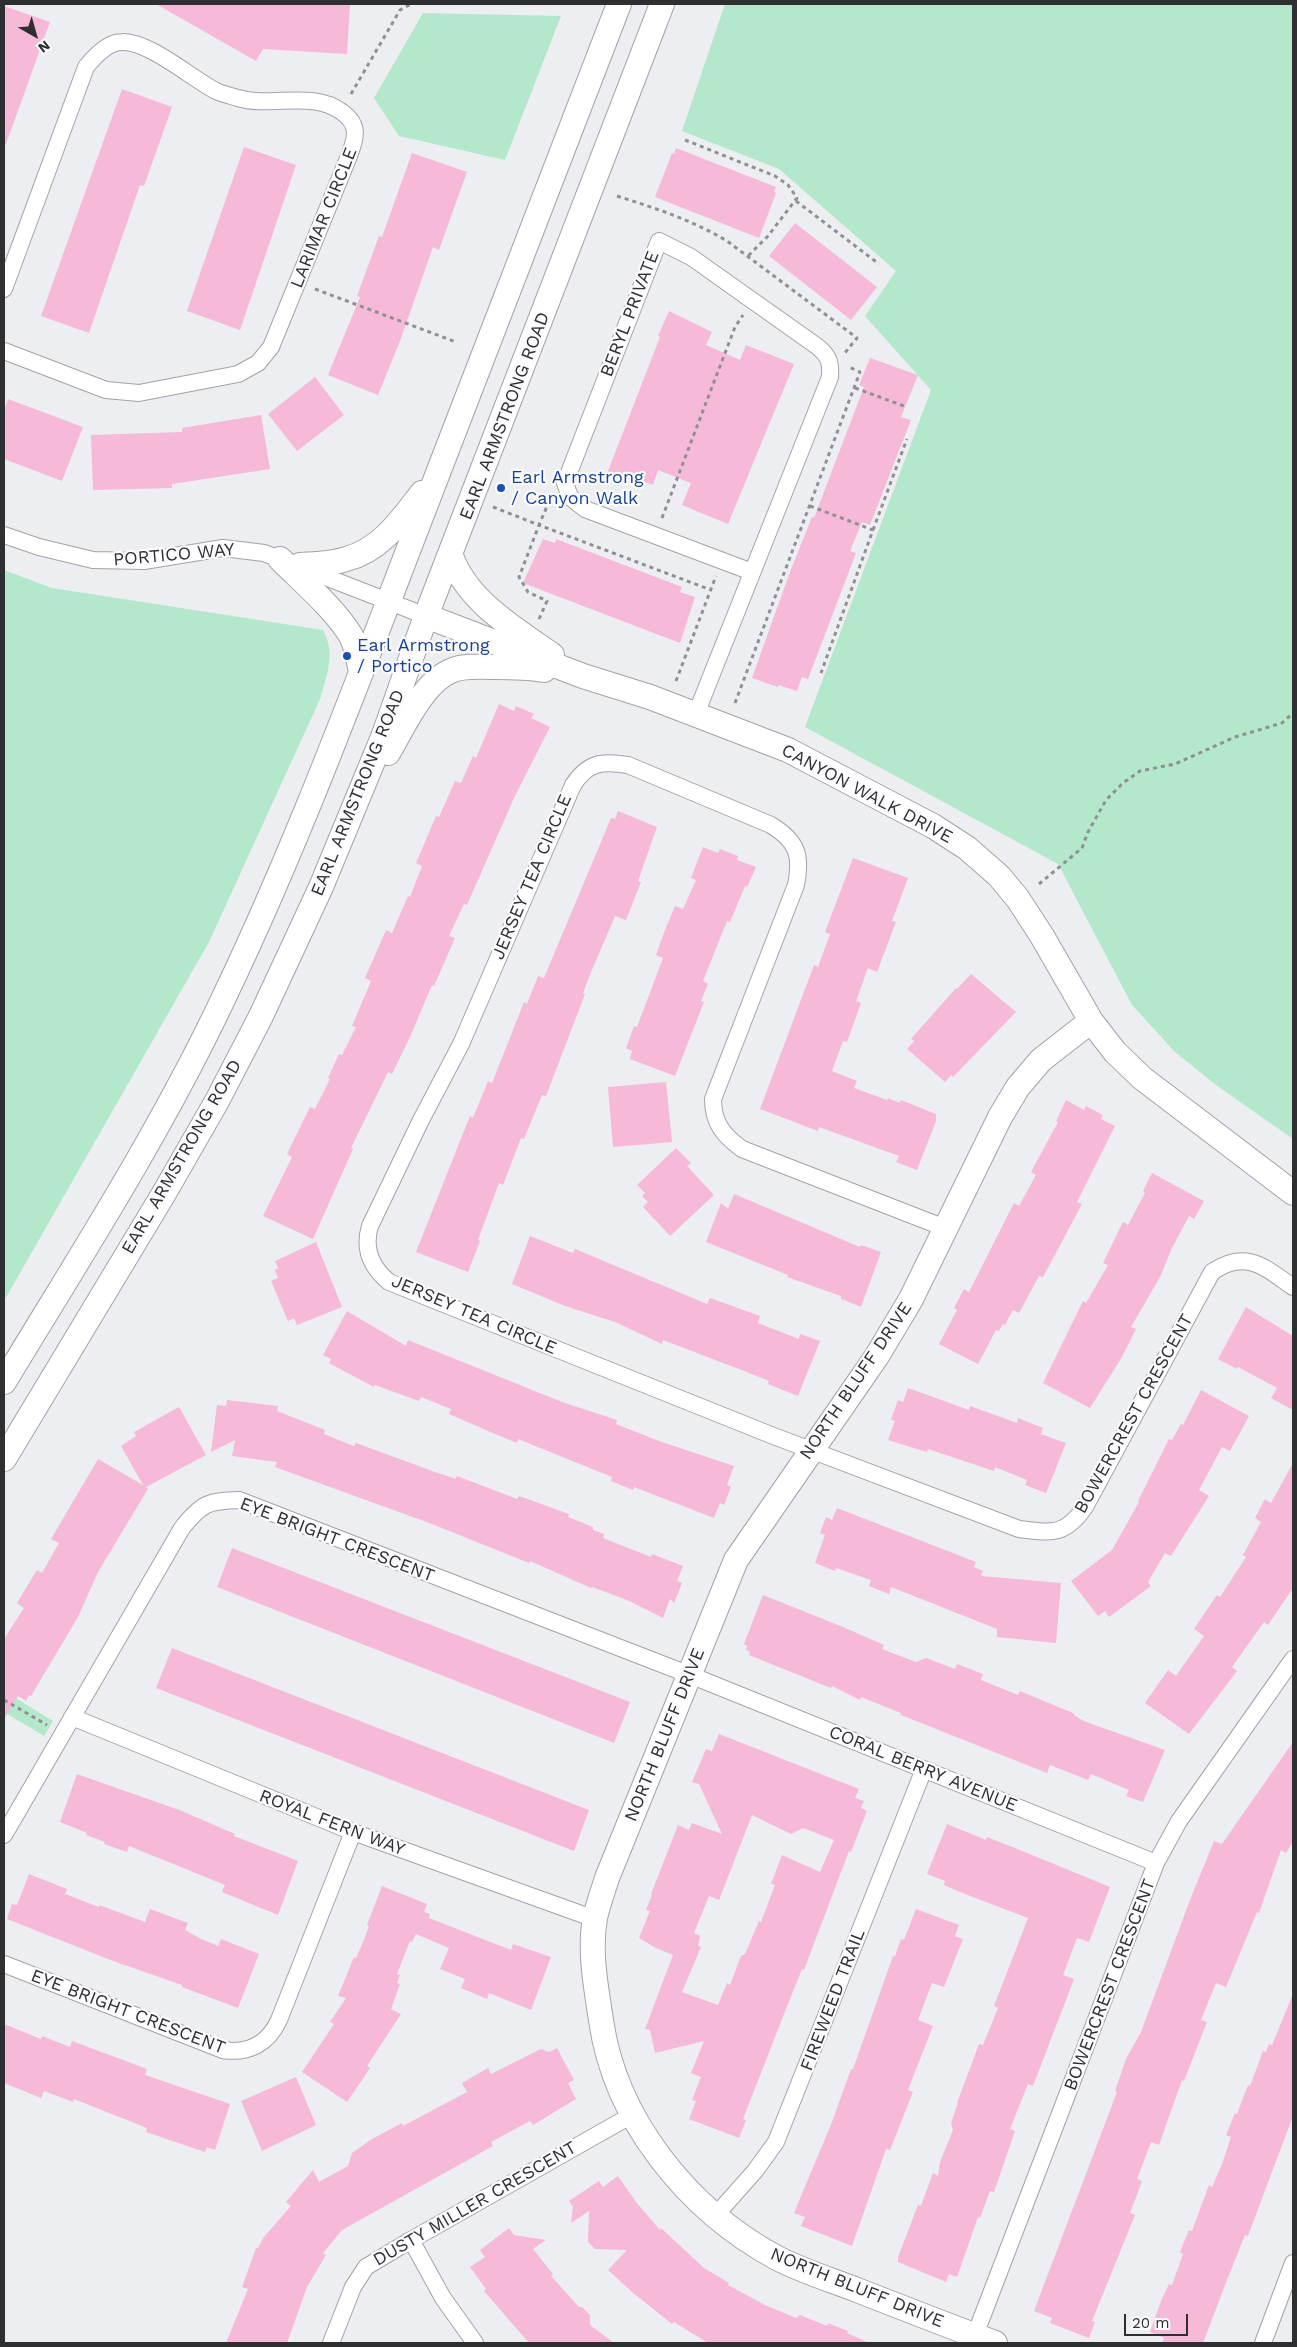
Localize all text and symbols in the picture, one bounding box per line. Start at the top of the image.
north arrow [10,10,60,60]
text: N [35,37,53,56]
street label: LARIMAR CIRCLE [286,145,362,291]
street label: BERYL PRIVATE [596,248,664,380]
street label: EARL ARMSTRONG ROAD [455,309,555,523]
place label: Earl Armstrong / Canyon Walk [511,467,644,509]
marker: Earl Armstrong / Canyon Walk [495,482,507,494]
street label: PORTICO WAY [112,539,236,571]
place label: Earl Armstrong / Portico [357,635,490,678]
marker: Earl Armstrong / Portico [341,650,353,662]
street label: EARL ARMSTRONG ROAD [307,687,409,899]
street label: CANYON WALK DRIVE [778,740,956,848]
street label: JERSEY TEA CIRCLE [487,791,577,963]
street label: EARL ARMSTRONG ROAD [117,1056,247,1258]
street label: JERSEY TEA CIRCLE [388,1270,560,1360]
street label: NORTH BLUFF DRIVE [795,1298,917,1464]
street label: BOWERCREST CRESCENT [1070,1310,1198,1518]
street label: EYE BRIGHT CRESCENT [237,1493,437,1587]
street label: NORTH BLUFF DRIVE [620,1645,710,1825]
street label: CORAL BERRY AVENUE [826,1721,1020,1817]
street label: ROYAL FERN WAY [256,1785,408,1861]
street label: BOWERCREST CRESCENT [1060,1876,1160,2094]
street label: FIREWEED TRAIL [796,1926,870,2074]
street label: EYE BRIGHT CRESCENT [28,1965,228,2059]
street label: DUSTY MILLER CRESCENT [370,2137,580,2271]
street label: NORTH BLUFF DRIVE [767,2243,947,2333]
scale bar [1127,2304,1191,2336]
text: 20 m [1132,2314,1170,2332]

